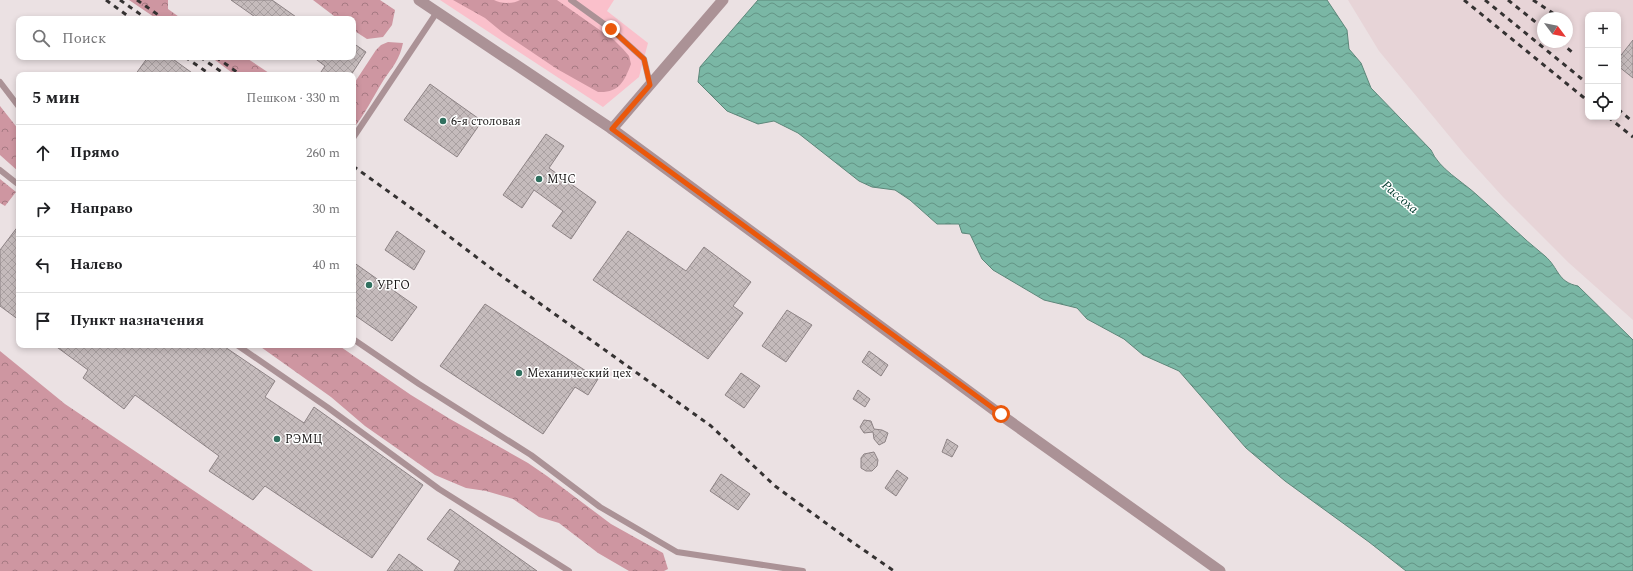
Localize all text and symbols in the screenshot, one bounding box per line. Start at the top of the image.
north arrow [1537,12,1573,48]
map controls [1585,12,1621,120]
button: + [1585,12,1621,48]
search box [16,16,356,60]
route end [602,20,620,38]
icon: search [30,27,52,49]
text: Поиск [62,27,106,50]
button: − [1585,48,1621,84]
button: locate [1585,84,1621,120]
text: 5 мин [32,85,80,111]
text: Пешком · 330 m [246,88,340,108]
place label: 6-я столовая [451,112,521,131]
marker: 6-я столовая [438,116,448,126]
text: Прямо [70,141,119,164]
icon: ahead [32,142,54,164]
text: 260 m [306,143,340,163]
place label: МЧС [547,170,576,189]
marker: МЧС [534,174,544,184]
water label: Рассоха [1377,176,1423,219]
text: Направо [70,197,133,220]
icon: right [32,198,54,220]
text: 30 m [313,199,340,219]
text: Налево [70,253,123,276]
icon: left [32,254,54,276]
text: 40 m [313,255,340,275]
place label: УРГО [377,276,410,295]
marker: УРГО [364,280,374,290]
text: Пункт назначения [70,309,204,332]
icon: arrive [32,310,54,332]
place label: Механический цех [527,364,631,383]
marker: Механический цех [514,368,524,378]
route start [992,405,1010,423]
place label: РЭМЦ [285,430,322,449]
marker: РЭМЦ [272,434,282,444]

